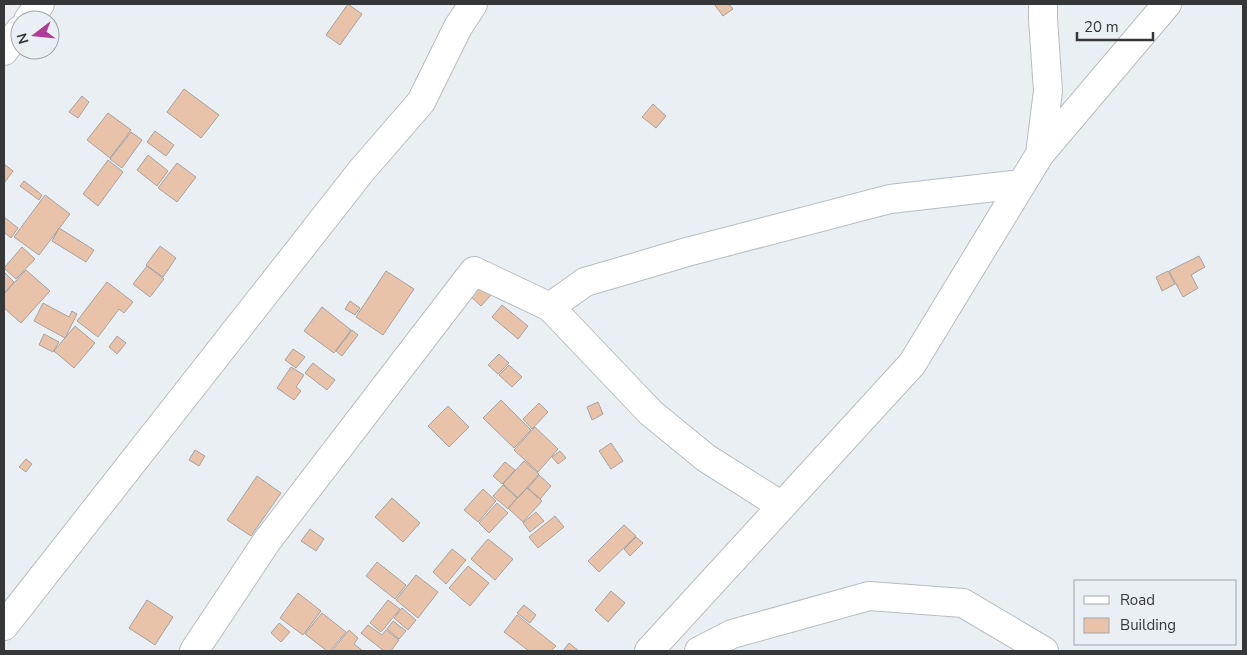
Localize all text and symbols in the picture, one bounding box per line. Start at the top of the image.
north arrow [10,10,60,60]
scale bar [1077,10,1153,42]
text: 20 m [1084,17,1119,37]
text: N [12,31,34,46]
legend [1074,580,1237,645]
text: Road [1120,590,1155,610]
text: Building [1120,615,1176,635]

